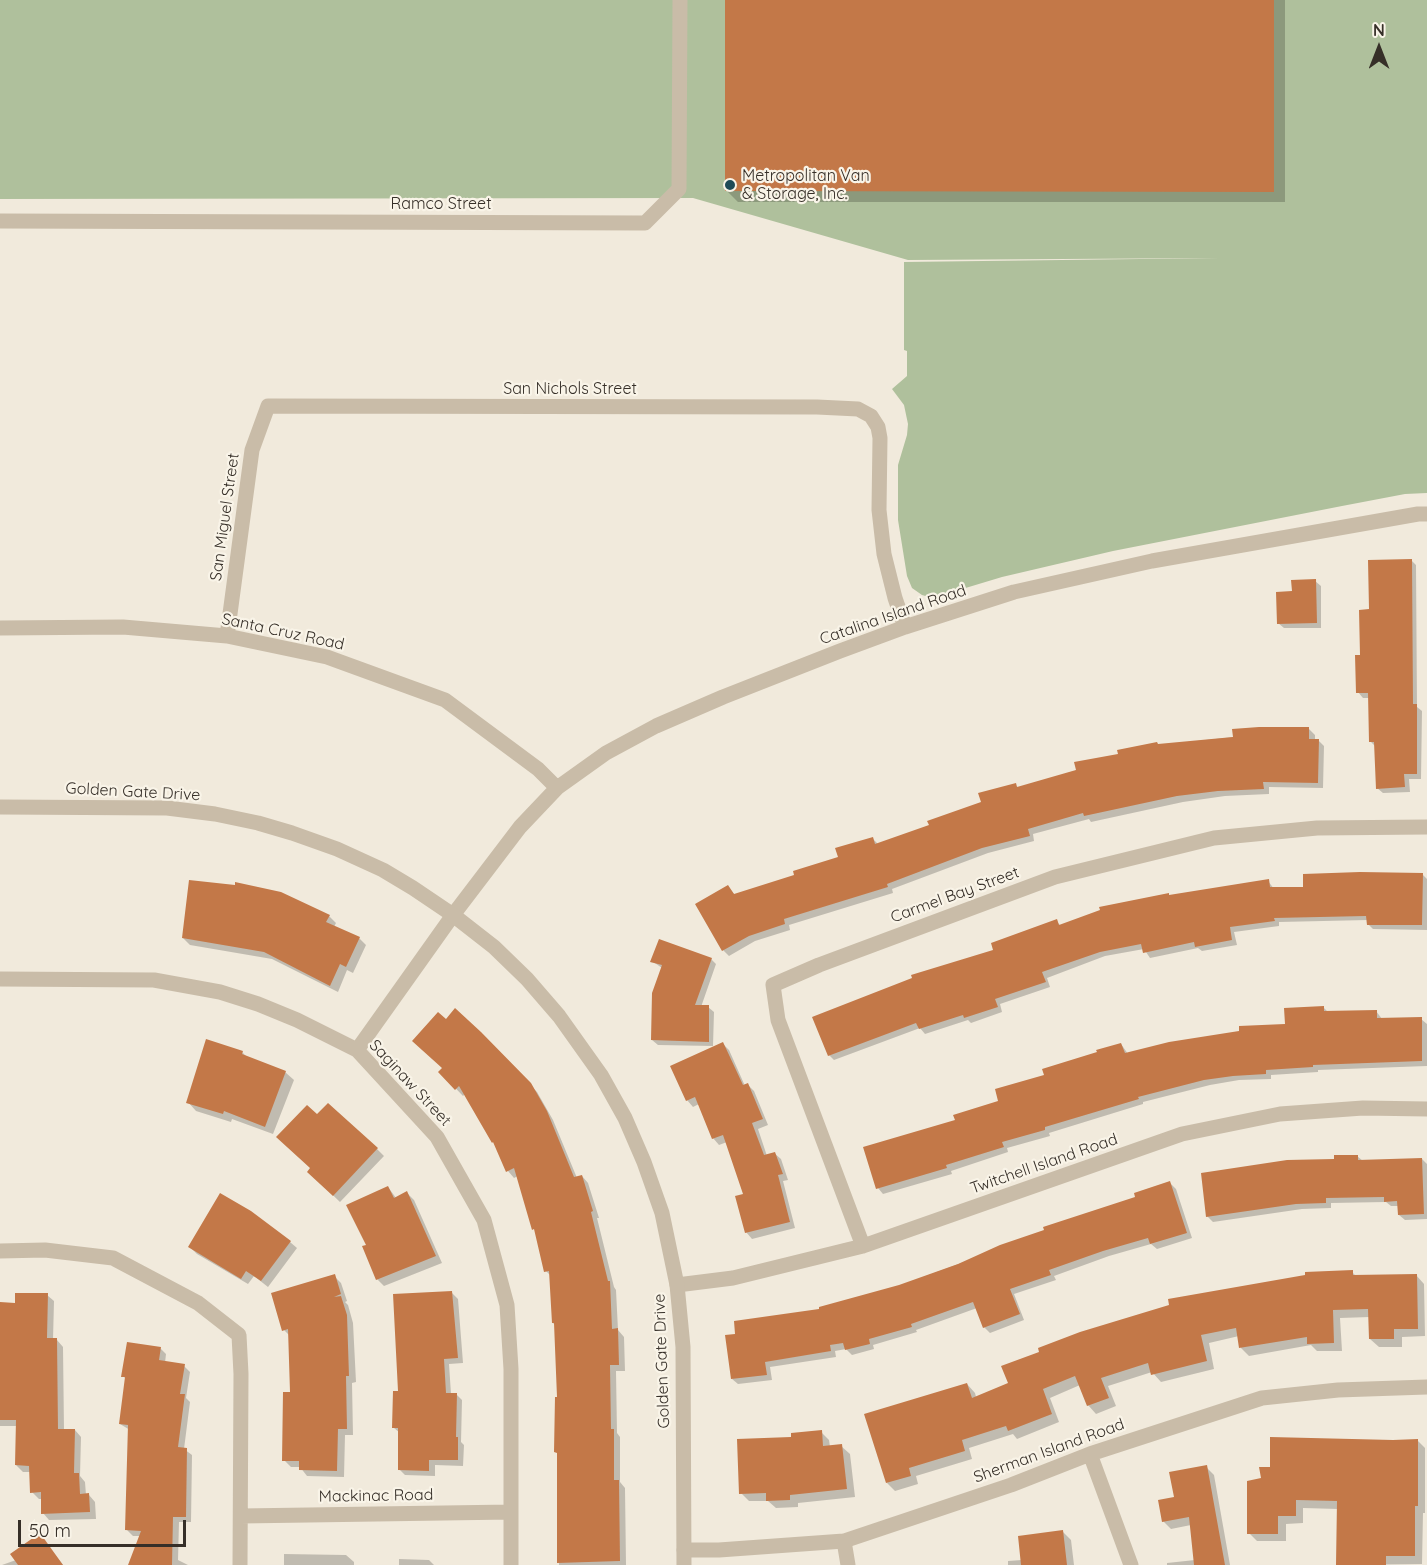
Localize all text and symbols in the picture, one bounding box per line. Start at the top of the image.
north arrow [1349,18,1409,78]
text: N [1373,20,1385,40]
place label: Metropolitan Van & Storage, Inc. [742,166,870,204]
marker: Metropolitan Van & Storage, Inc. [723,178,737,192]
street label: Ramco Street [390,194,492,214]
street label: San Nichols Street [503,379,637,399]
street label: San Miguel Street [207,452,243,582]
street label: Catalina Island Road [817,581,969,649]
street label: Santa Cruz Road [220,610,346,654]
street label: Golden Gate Drive [65,779,201,805]
street label: Carmel Bay Street [888,863,1022,927]
street label: Saginaw Street [365,1036,455,1130]
street label: Twitchell Island Road [968,1130,1120,1198]
street label: Golden Gate Drive [650,1293,674,1429]
street label: Sherman Island Road [971,1415,1127,1487]
street label: Mackinac Road [319,1485,433,1507]
scale bar [21,1508,189,1546]
text: 50 m [29,1519,71,1542]

